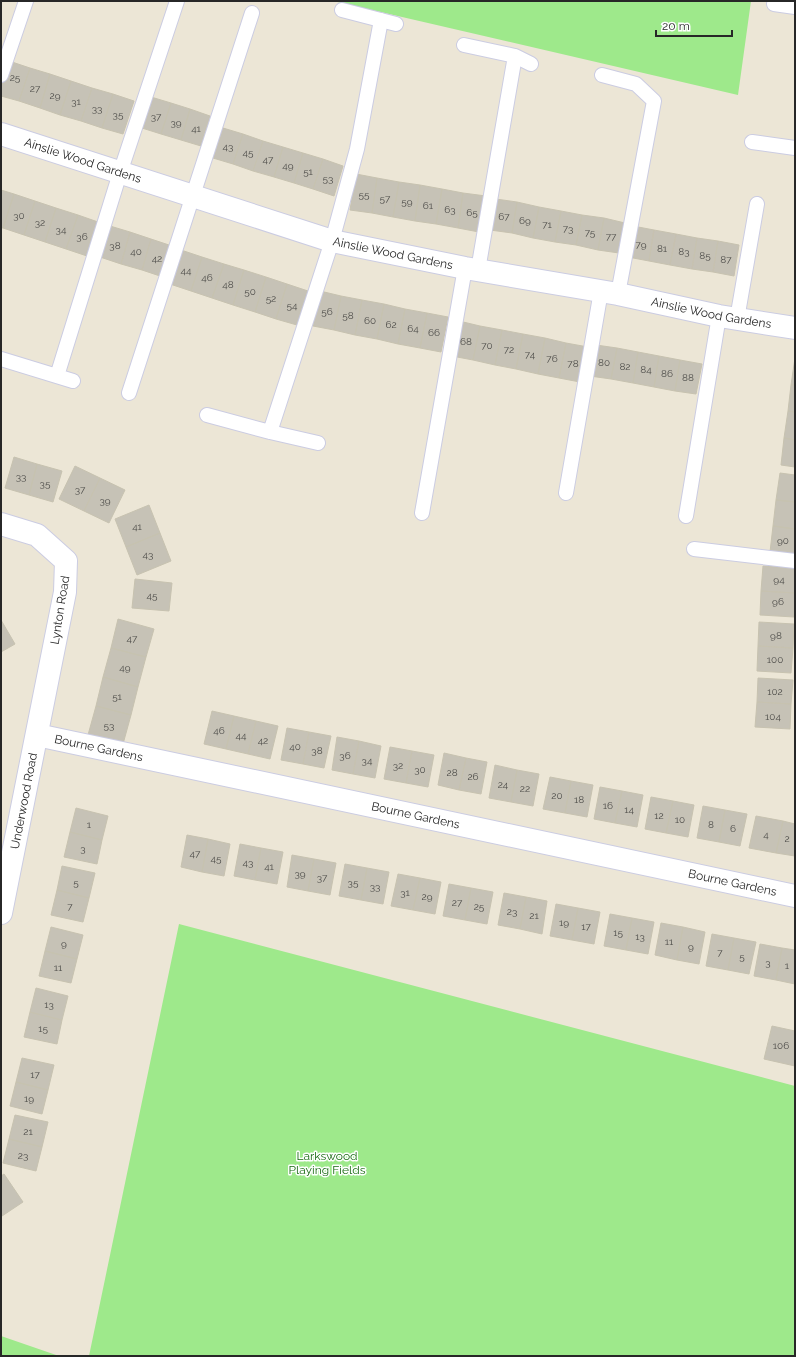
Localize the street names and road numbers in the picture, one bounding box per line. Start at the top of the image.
street label: Ainslie Wood Gardens [23,135,143,186]
street label: Ainslie Wood Gardens [332,234,454,272]
street label: Ainslie Wood Gardens [650,294,773,331]
street label: Lynton Road [48,575,72,645]
street label: Bourne Gardens [53,732,144,764]
street label: Underwood Road [8,752,40,850]
street label: Bourne Gardens [370,799,461,832]
street label: Bourne Gardens [687,867,778,899]

